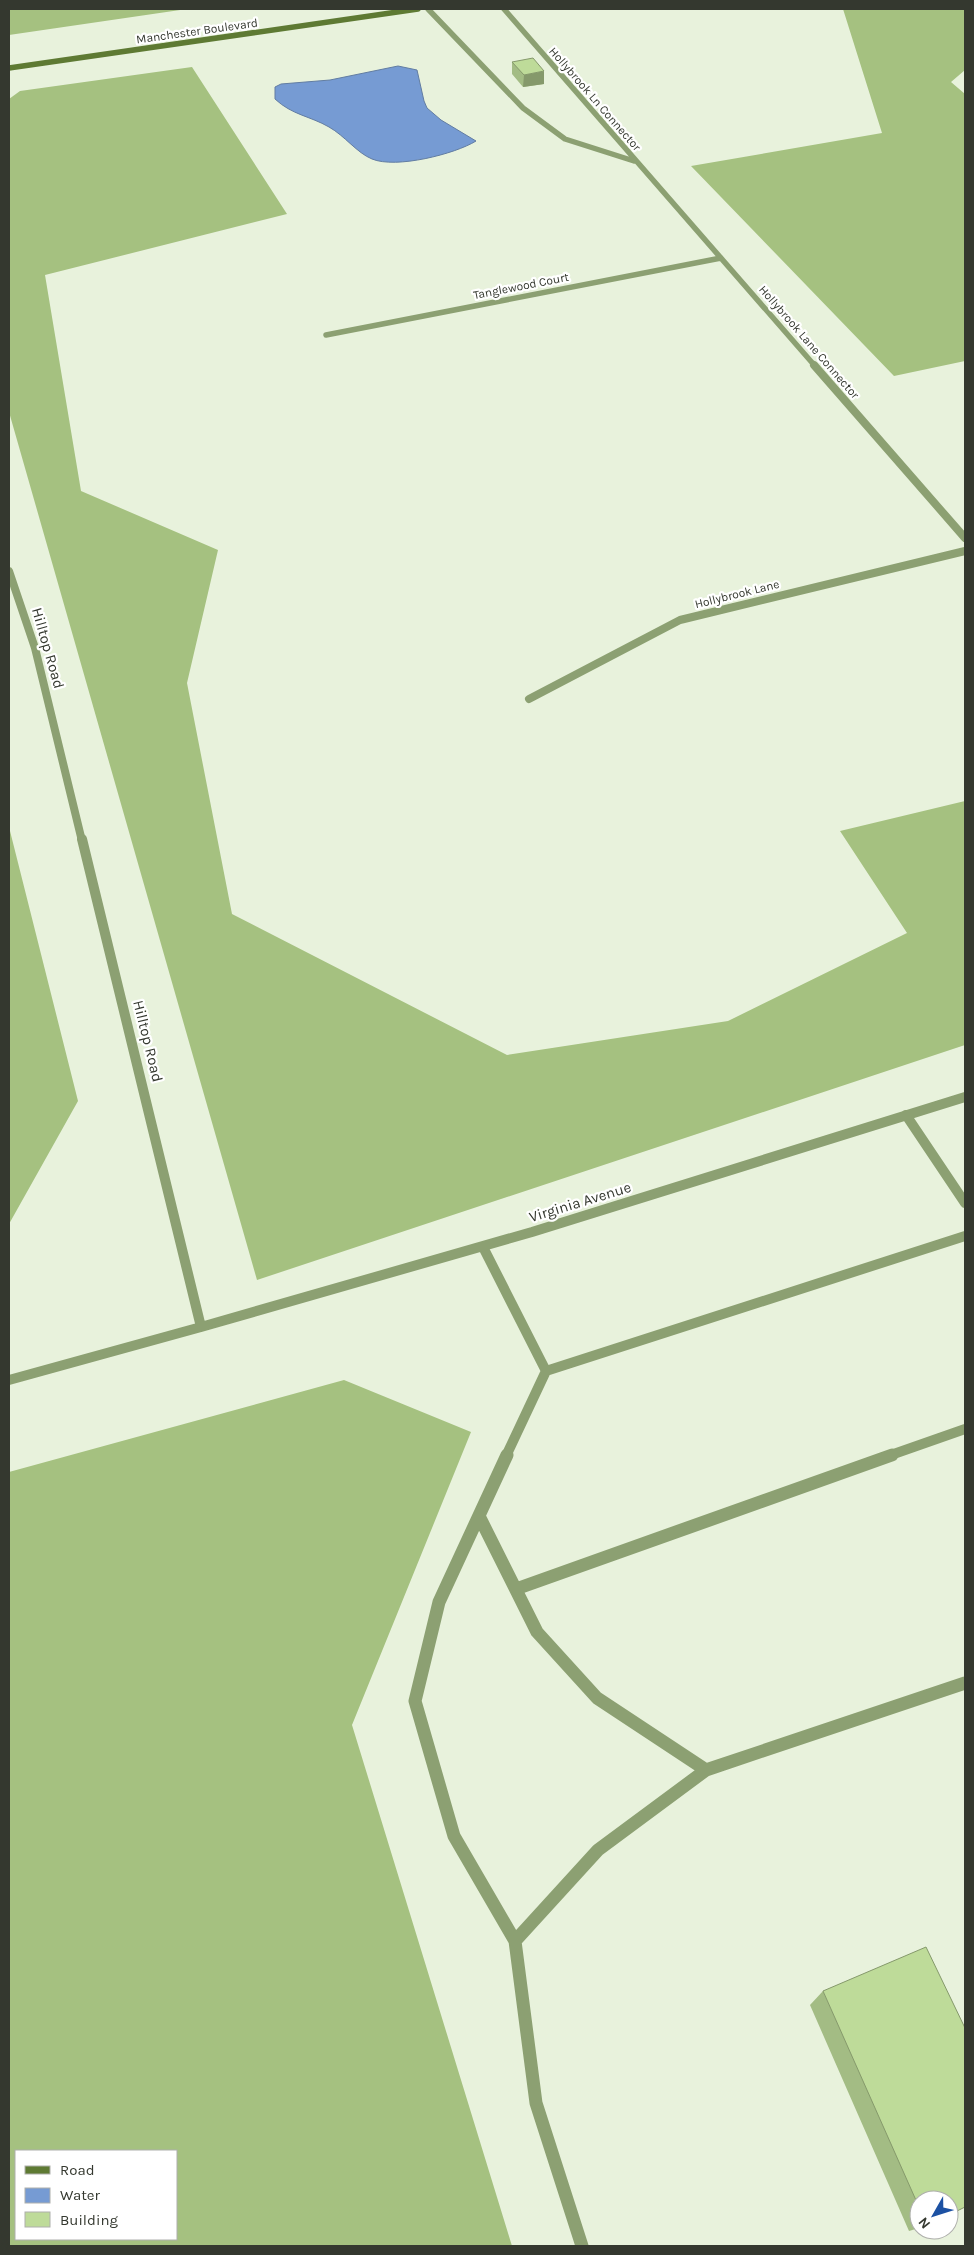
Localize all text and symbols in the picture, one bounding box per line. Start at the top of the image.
street label: Manchester Boulevard [135,16,259,46]
street label: Hollybrook Ln Connector [546,44,644,154]
street label: Tanglewood Court [472,270,570,302]
street label: Hollybrook Lane Connector [756,282,863,402]
street label: Hollybrook Lane [693,577,781,611]
street label: Hilltop Road [28,605,68,691]
street label: Hilltop Road [129,998,167,1084]
street label: Virginia Avenue [527,1178,633,1226]
legend [15,2150,178,2240]
text: Road [60,2161,95,2179]
text: Water [60,2186,101,2204]
north arrow [909,2190,959,2240]
text: Building [60,2211,118,2229]
text: N [915,2214,934,2232]

